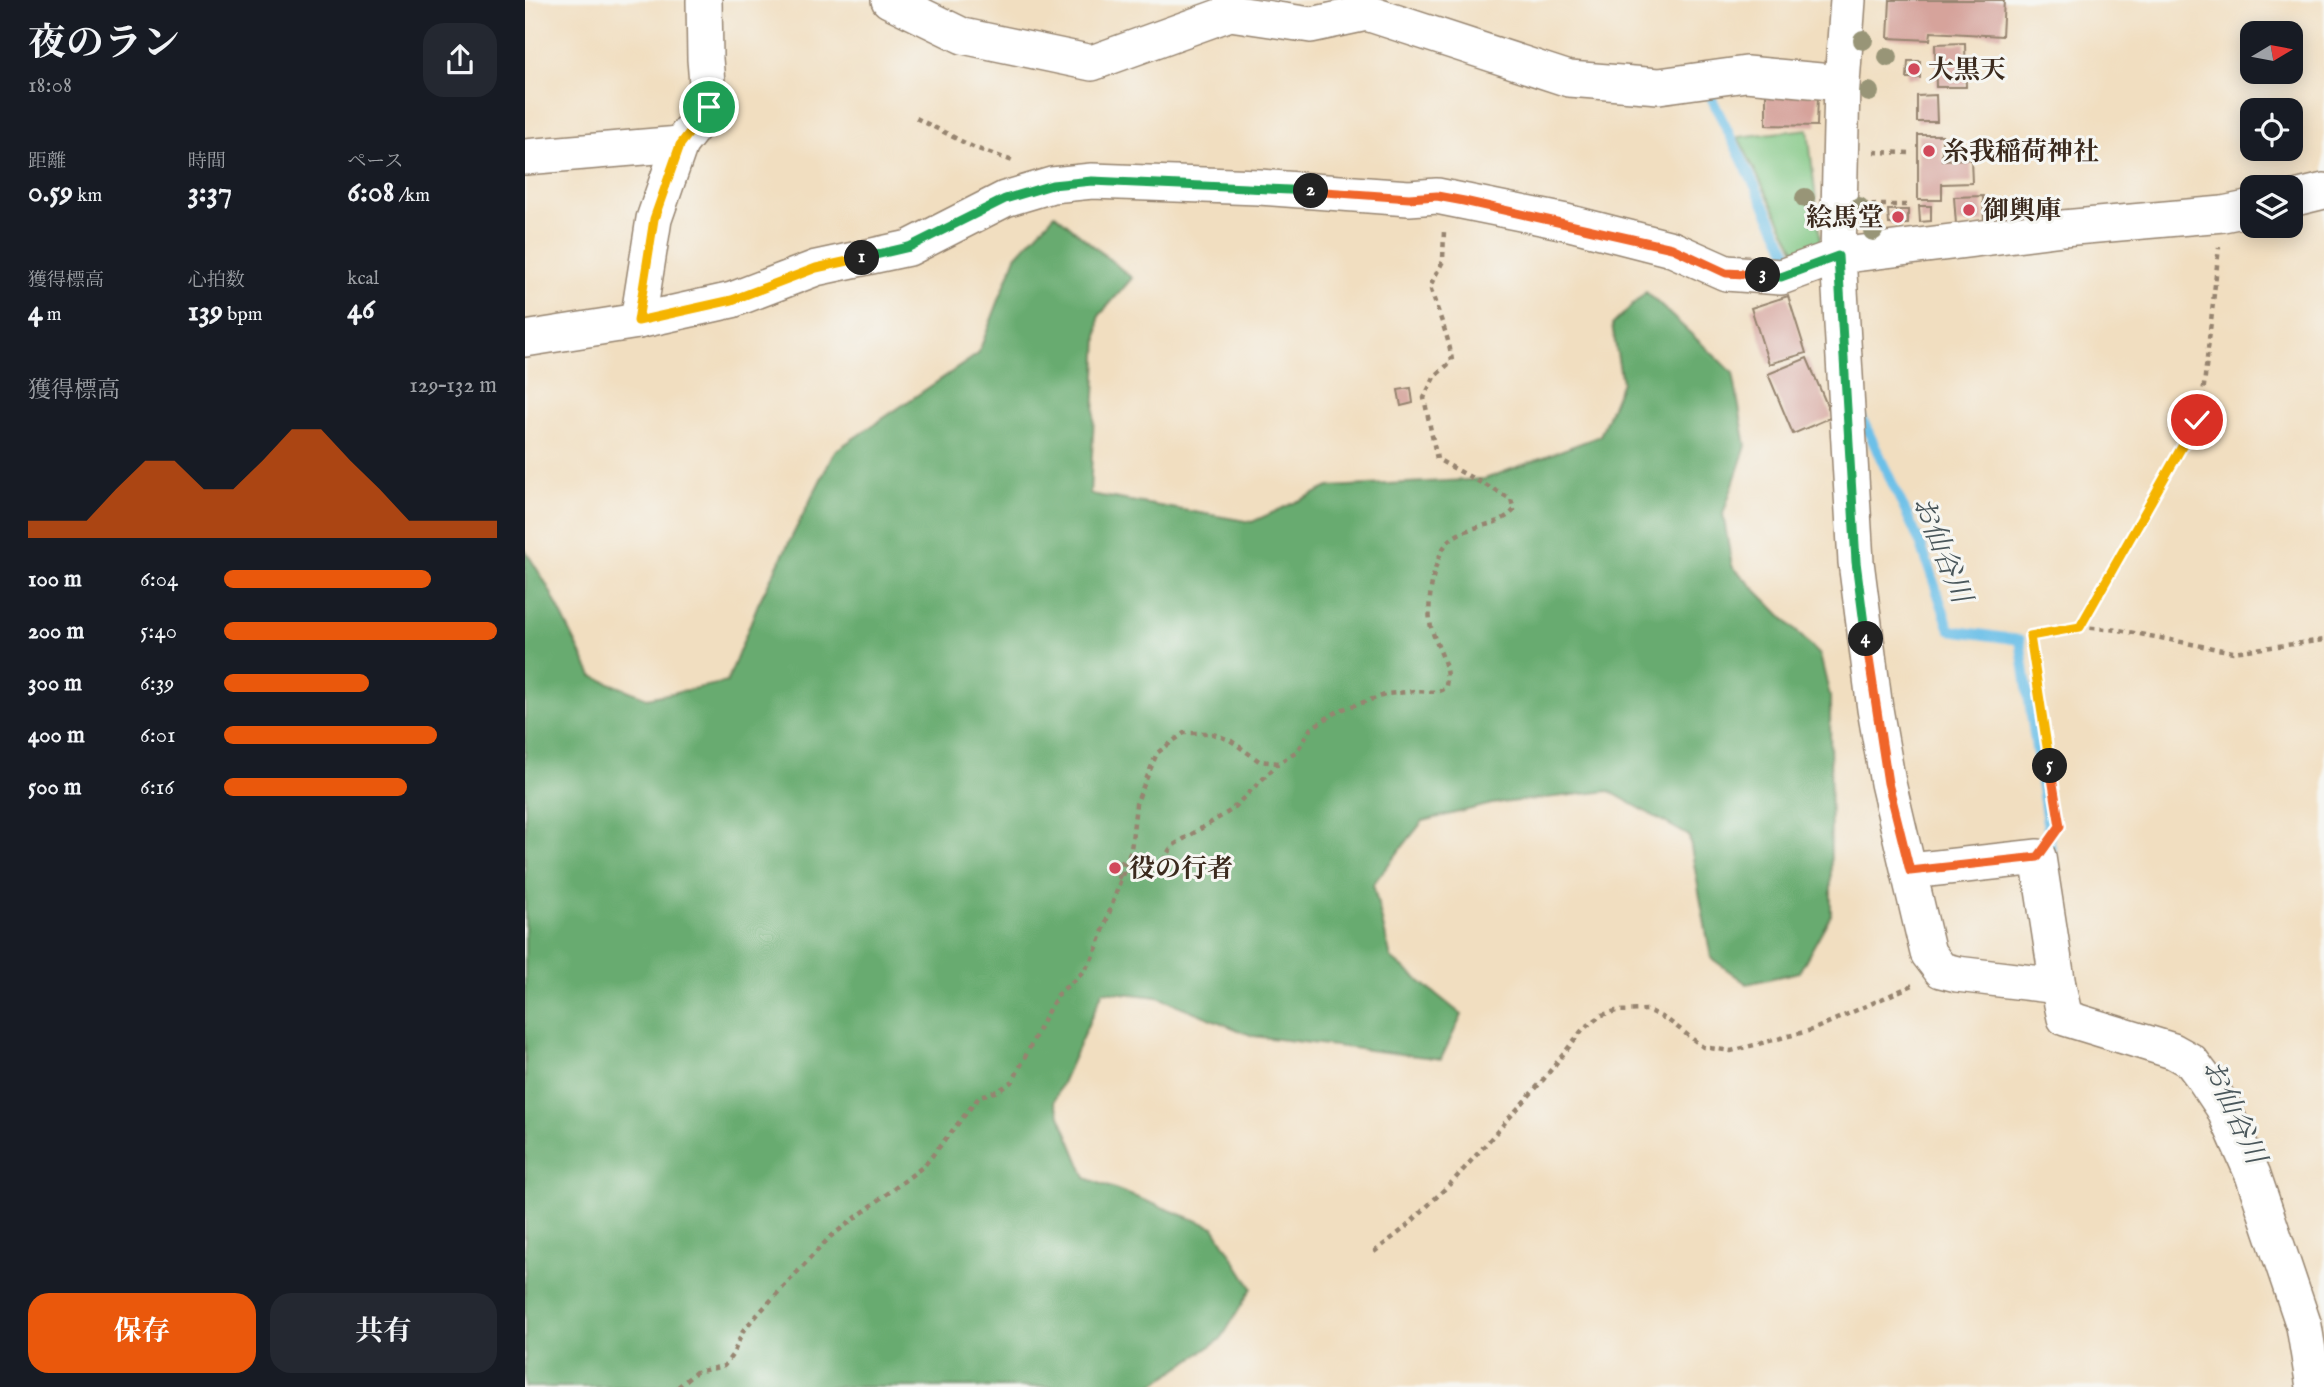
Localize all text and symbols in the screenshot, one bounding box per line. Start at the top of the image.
text: 夜のラン [28,21,180,69]
north arrow [2240,21,2303,84]
map controls [2240,21,2303,238]
button: share [423,23,497,97]
place label: 大黒天 [1928,54,2006,87]
marker: 大黒天 [1906,61,1922,77]
text: 18:08 [28,71,72,100]
pin [679,77,739,137]
icon: arrive [690,88,728,126]
button: locate [2240,98,2303,161]
place label: 糸我稲荷神社 [1943,136,2099,169]
marker: 糸我稲荷神社 [1921,143,1937,159]
text: 距離 [28,150,66,174]
text: 時間 [188,150,226,174]
text: ペース [347,150,403,174]
text: 0.59 [28,174,73,212]
text: 3:37 [188,174,232,212]
text: 6:08 [347,174,394,212]
pin: 2 [1293,174,1329,208]
button: layers [2240,175,2303,238]
text: 2 [1306,178,1315,202]
text: km [73,184,102,208]
text: /km [394,184,430,208]
place label: 御輿庫 [1983,195,2061,228]
place label: 絵馬堂 [1806,202,1884,235]
marker: 御輿庫 [1961,202,1977,218]
marker: 絵馬堂 [1890,209,1906,225]
pin: 1 [845,240,879,276]
text: 1 [858,245,865,269]
pin: 3 [1745,258,1781,292]
text: 3 [1759,262,1766,286]
text: kcal [347,267,379,291]
text: 獲得標高 [28,269,104,293]
text: 心拍数 [188,269,245,293]
text: 46 [347,291,375,329]
text: 4 [28,293,43,331]
text: 139 [188,293,223,331]
text: m [43,303,62,327]
text: bpm [223,303,262,327]
text: 129–132 m [409,371,497,400]
text: 獲得標高 [28,376,120,405]
pin [2167,390,2227,450]
icon: check [2178,401,2216,439]
water label: お仙谷川 [1903,491,1979,611]
text: 100 m [28,565,82,594]
text: 6:04 [140,565,178,594]
text: 200 m [28,617,84,646]
text: 5:40 [140,617,177,646]
pin: 4 [1849,622,1883,656]
text: 4 [1861,626,1870,650]
text: 300 m [28,669,82,698]
text: 6:39 [140,669,174,698]
text: 400 m [28,721,85,750]
text: 6:01 [140,721,176,750]
pin: 5 [2033,748,2067,784]
text: 5 [2046,753,2053,777]
text: 500 m [28,773,82,802]
text: 6:16 [140,773,174,802]
place label: 役の行者 [1129,853,1233,886]
marker: 役の行者 [1107,860,1123,876]
water label: お仙谷川 [2193,1054,2274,1173]
button: 保存 [28,1293,256,1373]
button: 共有 [270,1293,497,1373]

